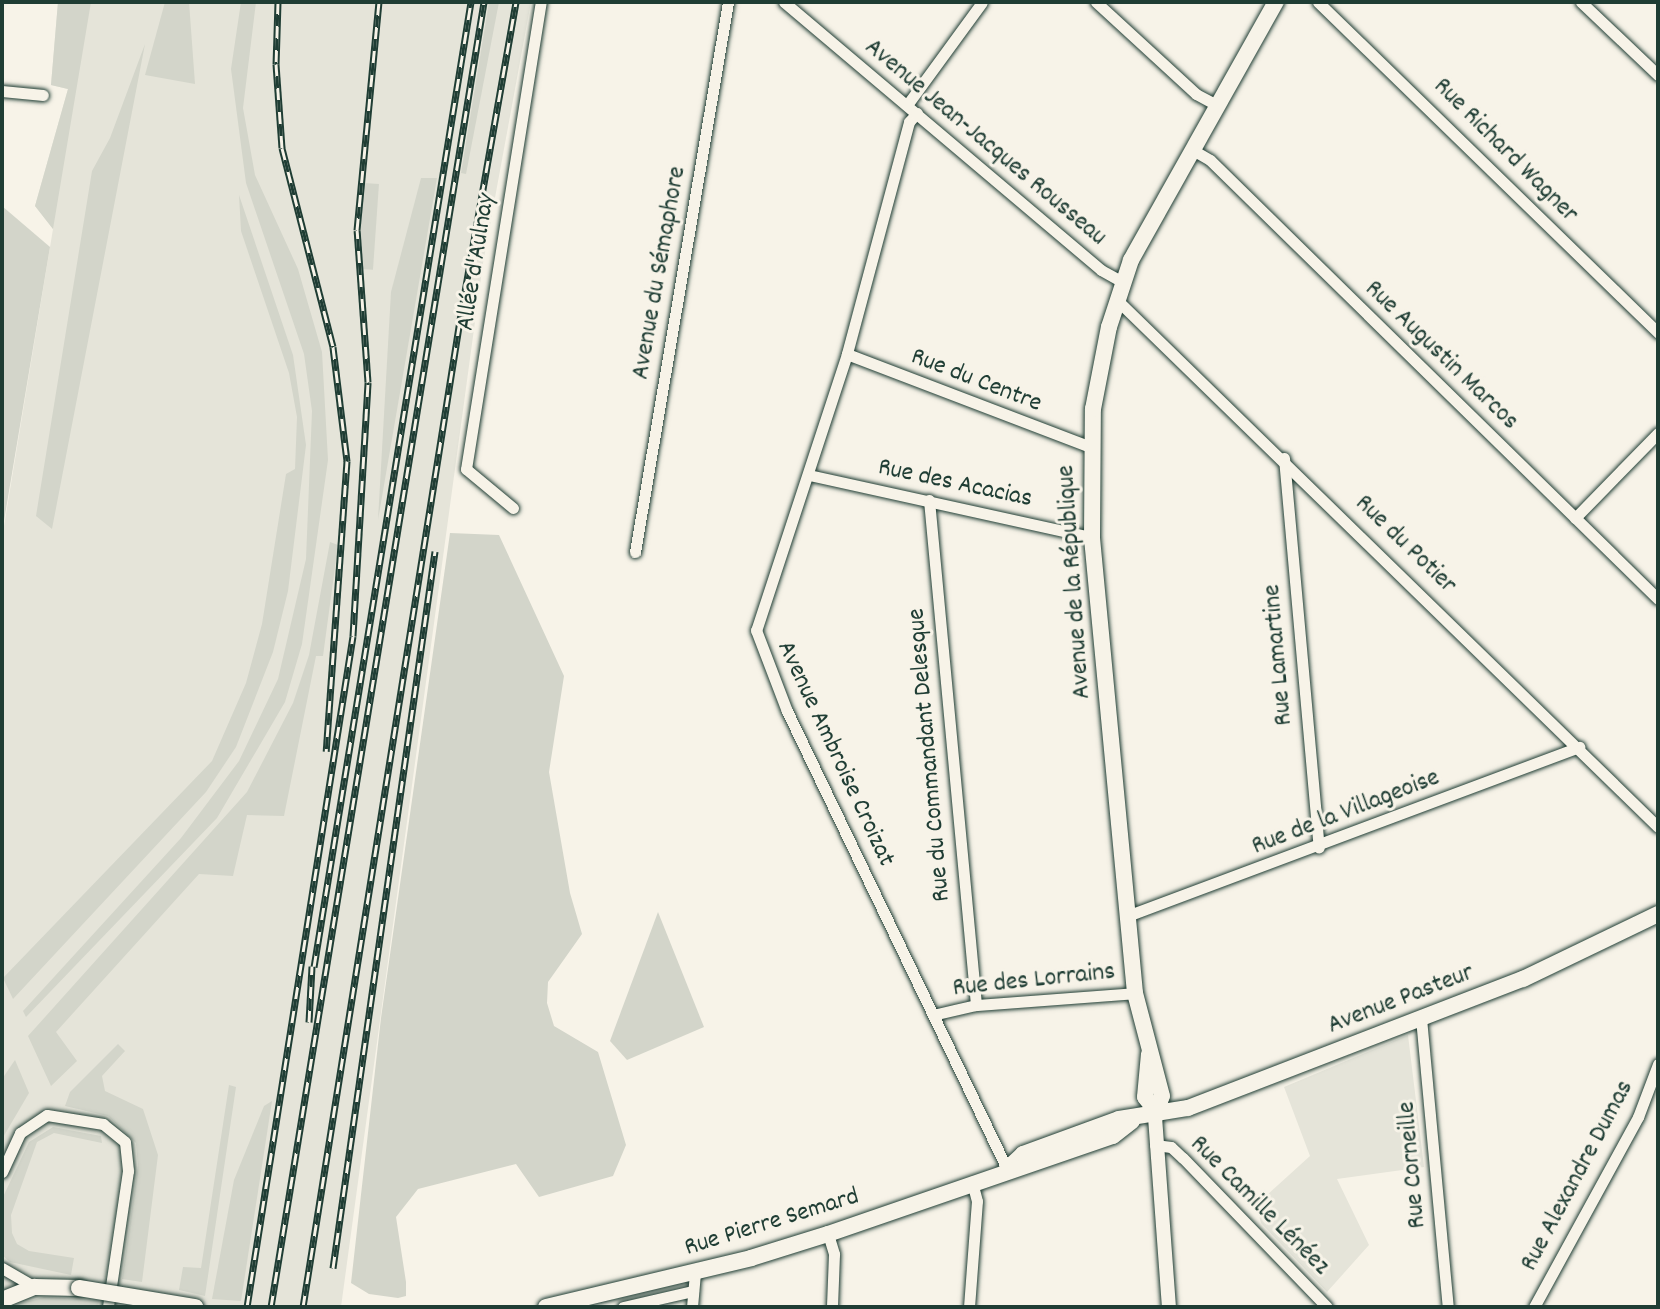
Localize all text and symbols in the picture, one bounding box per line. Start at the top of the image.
street label: Avenue Jean-Jacques Rousseau [858,33,1112,253]
street label: Rue Richard Wagner [1426,72,1584,230]
street label: Avenue du Sémaphore [626,164,694,382]
street label: Allée d'Aulnay [451,191,503,333]
street label: Rue Augustin Marcos [1357,274,1525,438]
street label: Rue du Centre [906,342,1046,420]
street label: Rue des Acacias [875,452,1035,516]
street label: Avenue de la République [1051,464,1099,700]
street label: Rue du Potier [1348,489,1462,601]
street label: Rue Lamartine [1257,583,1301,727]
street label: Rue du Commandant Delesque [902,607,958,903]
street label: Avenue Ambroise Croizat [769,636,901,872]
street label: Rue de la Villageoise [1248,763,1444,863]
street label: Rue des Lorrains [951,957,1117,1005]
street label: Avenue Pasteur [1324,958,1478,1042]
street label: Rue Alexandre Dumas [1515,1075,1641,1277]
street label: Rue Corneille [1392,1100,1434,1230]
street label: Rue Camille Lénéez [1183,1130,1335,1282]
street label: Rue Pierre Semard [681,1182,863,1264]

